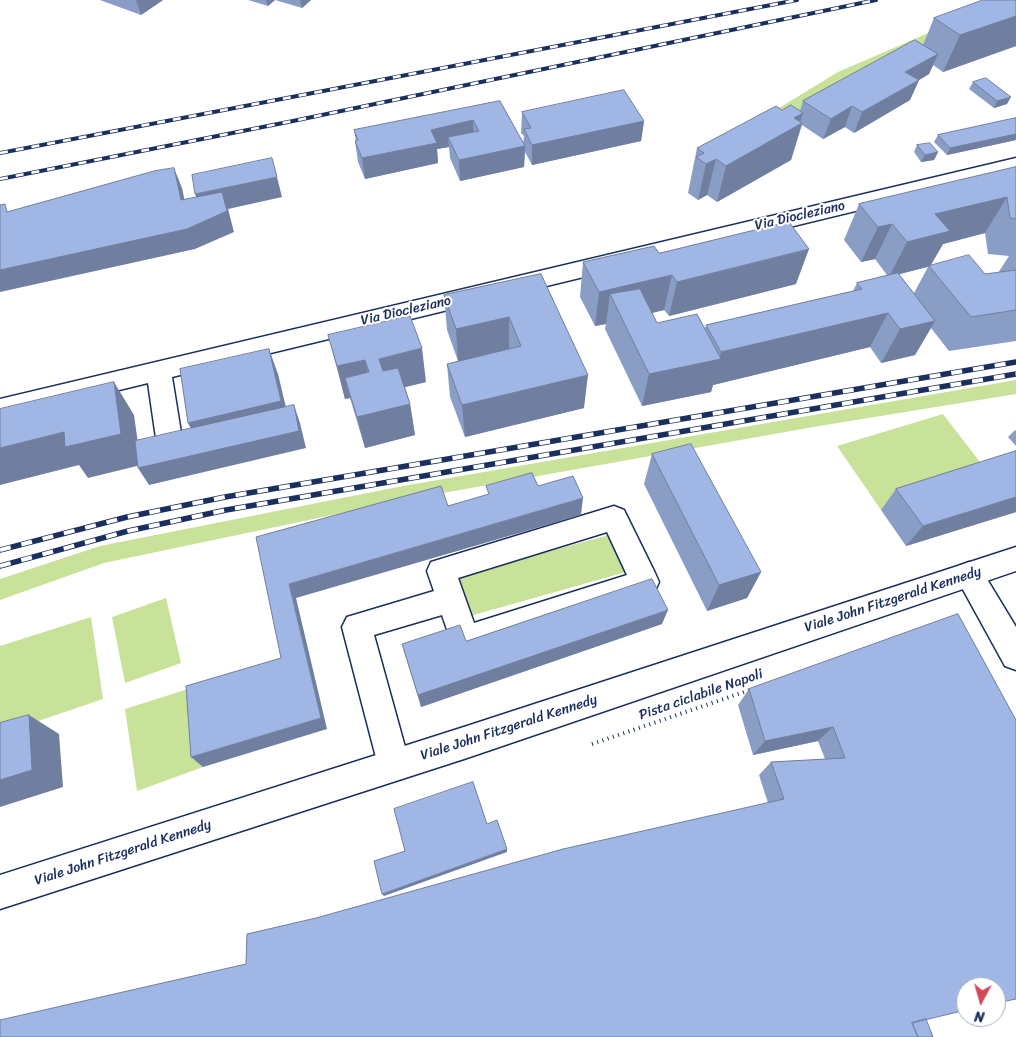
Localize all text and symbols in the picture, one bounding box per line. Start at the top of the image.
street label: Via Diocleziano [753,197,847,235]
street label: Via Diocleziano [359,292,453,330]
street label: Viale John Fitzgerald Kennedy [803,563,983,637]
street label: Pista ciclabile Napoli [637,666,765,724]
street label: Viale John Fitzgerald Kennedy [419,691,599,765]
street label: Viale John Fitzgerald Kennedy [33,816,213,890]
north arrow [956,977,1006,1027]
text: N [973,1003,986,1029]

